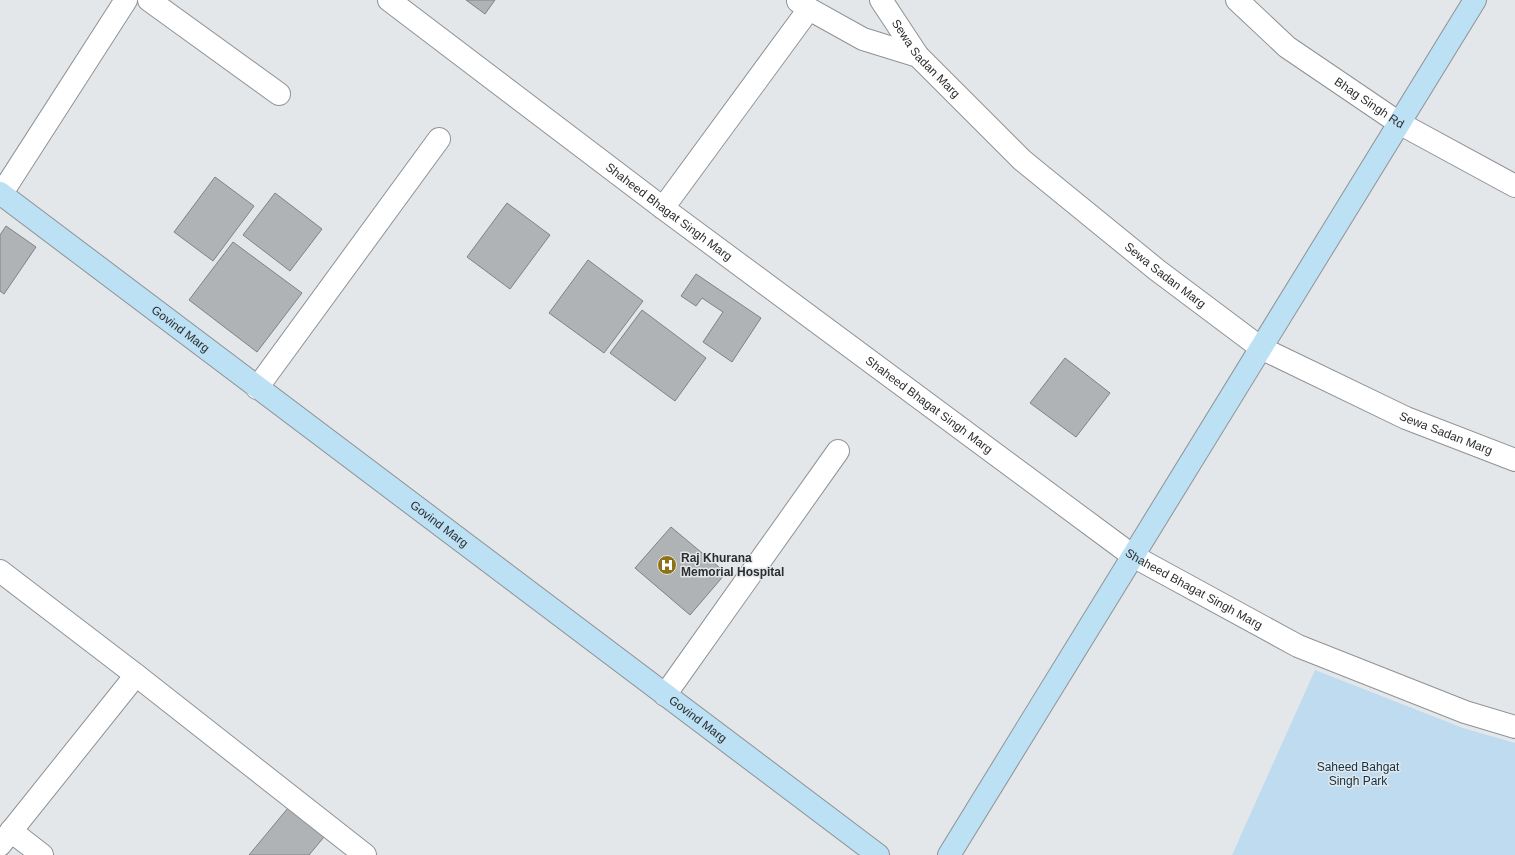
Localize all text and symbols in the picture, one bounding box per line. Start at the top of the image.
street label: Sewa Sadan Marg [889,17,963,101]
street label: Bhag Singh Rd [1332,74,1406,131]
street label: Shaheed Bhagat Singh Marg [603,160,735,264]
street label: Sewa Sadan Marg [1122,239,1208,311]
street label: Govind Marg [149,303,212,355]
street label: Shaheed Bhagat Singh Marg [863,353,995,457]
street label: Sewa Sadan Marg [1397,409,1494,458]
street label: Govind Marg [407,498,471,550]
street label: Shaheed Bhagat Singh Marg [1122,546,1265,632]
place label: Raj Khurana Memorial Hospital [681,551,784,579]
hospital icon: Raj Khurana Memorial Hospital [656,554,678,576]
street label: Govind Marg [666,693,730,745]
park label: Saheed Bahgat Singh Park [1317,760,1400,788]

